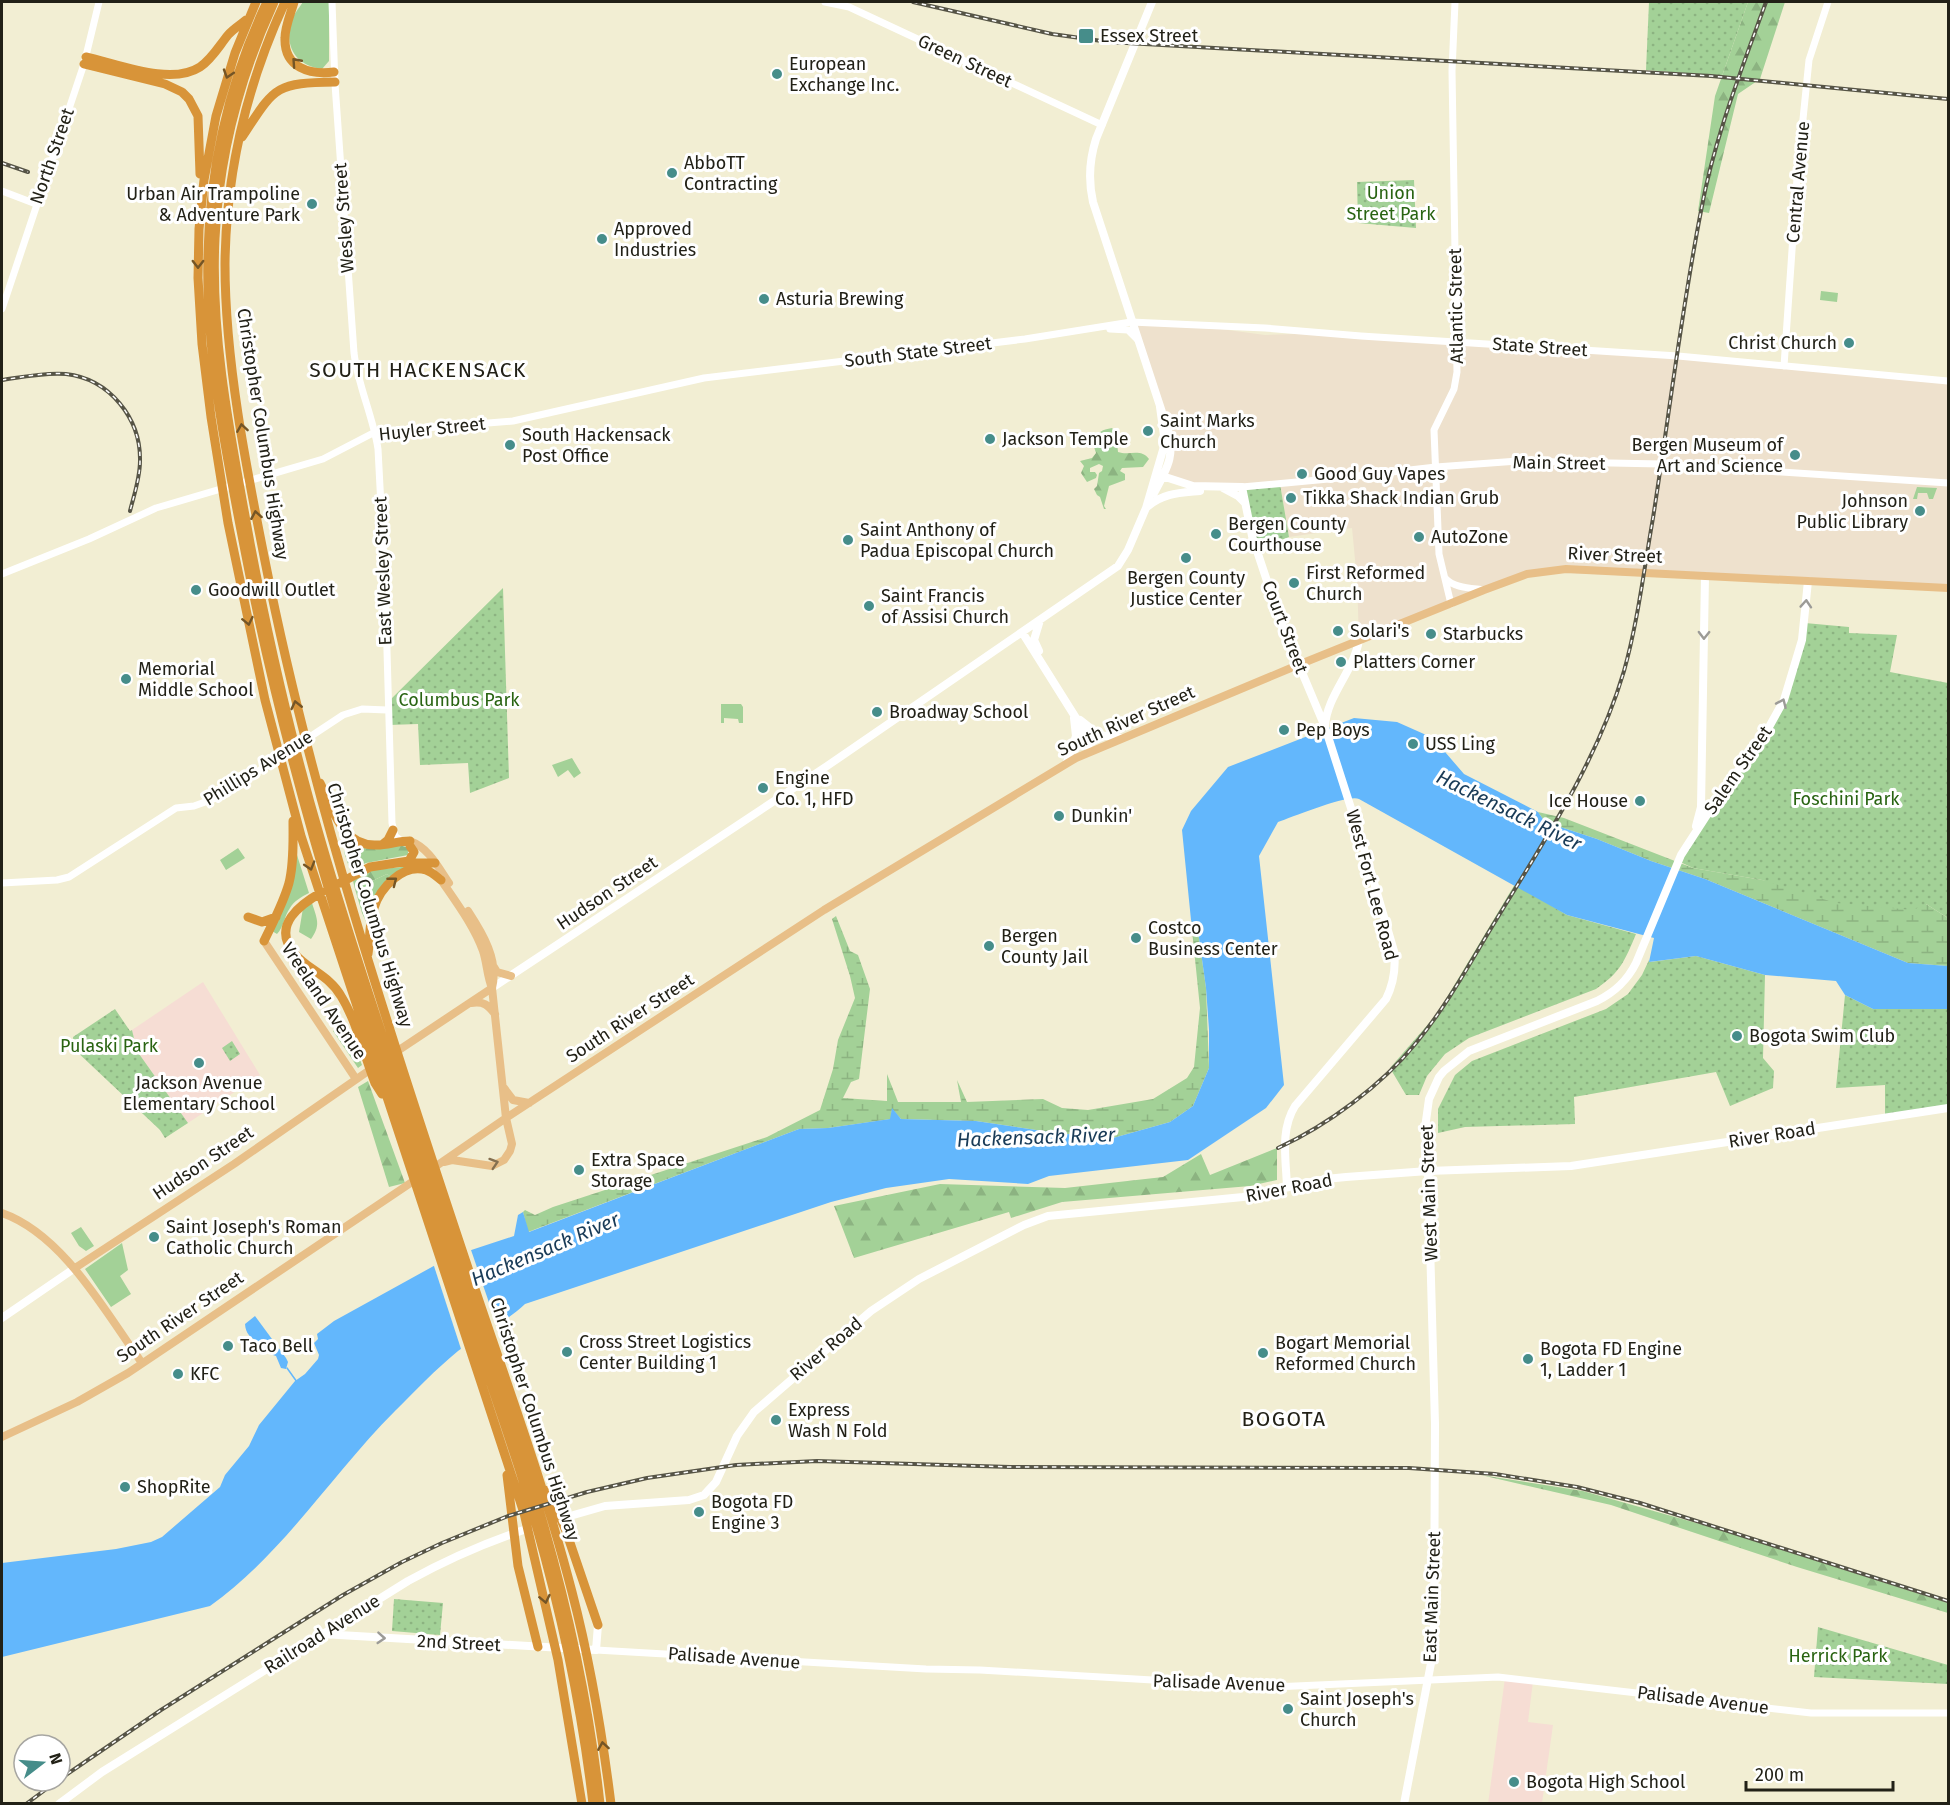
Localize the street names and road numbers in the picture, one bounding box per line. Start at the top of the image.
street label: Green Street [914,30,1016,93]
street label: North Street [25,104,79,207]
street label: Central Avenue [1782,120,1814,244]
street label: Wesley Street [329,162,359,274]
street label: Atlantic Street [1444,247,1468,364]
street label: Christopher Columbus Highway [232,307,294,562]
street label: South State Street [843,332,993,372]
street label: State Street [1492,333,1589,361]
street label: Huyler Street [378,412,487,446]
street label: Main Street [1512,451,1606,475]
street label: East Wesley Street [369,496,397,646]
street label: River Street [1567,542,1663,568]
street label: Court Street [1257,577,1313,677]
street label: South River Street [1054,681,1198,761]
street label: Salem Street [1699,721,1777,819]
street label: Phillips Avenue [199,726,317,810]
street label: Christopher Columbus Highway [322,780,418,1030]
street label: West Fort Lee Road [1341,807,1403,963]
street label: Hudson Street [553,851,662,935]
street label: Vreeland Avenue [277,938,371,1064]
street label: South River Street [562,968,698,1067]
street label: River Road [1727,1117,1817,1153]
street label: Hudson Street [149,1121,258,1205]
street label: West Main Street [1416,1124,1442,1262]
street label: River Road [1244,1169,1334,1207]
street label: South River Street [113,1266,248,1367]
street label: Christopher Columbus Highway [485,1295,585,1544]
street label: River Road [785,1312,867,1386]
street label: East Main Street [1419,1530,1445,1663]
street label: Railroad Avenue [260,1590,384,1678]
street label: 2nd Street [417,1630,502,1656]
street label: Palisade Avenue [667,1642,801,1674]
street label: Palisade Avenue [1152,1670,1286,1696]
street label: Palisade Avenue [1636,1681,1770,1719]

